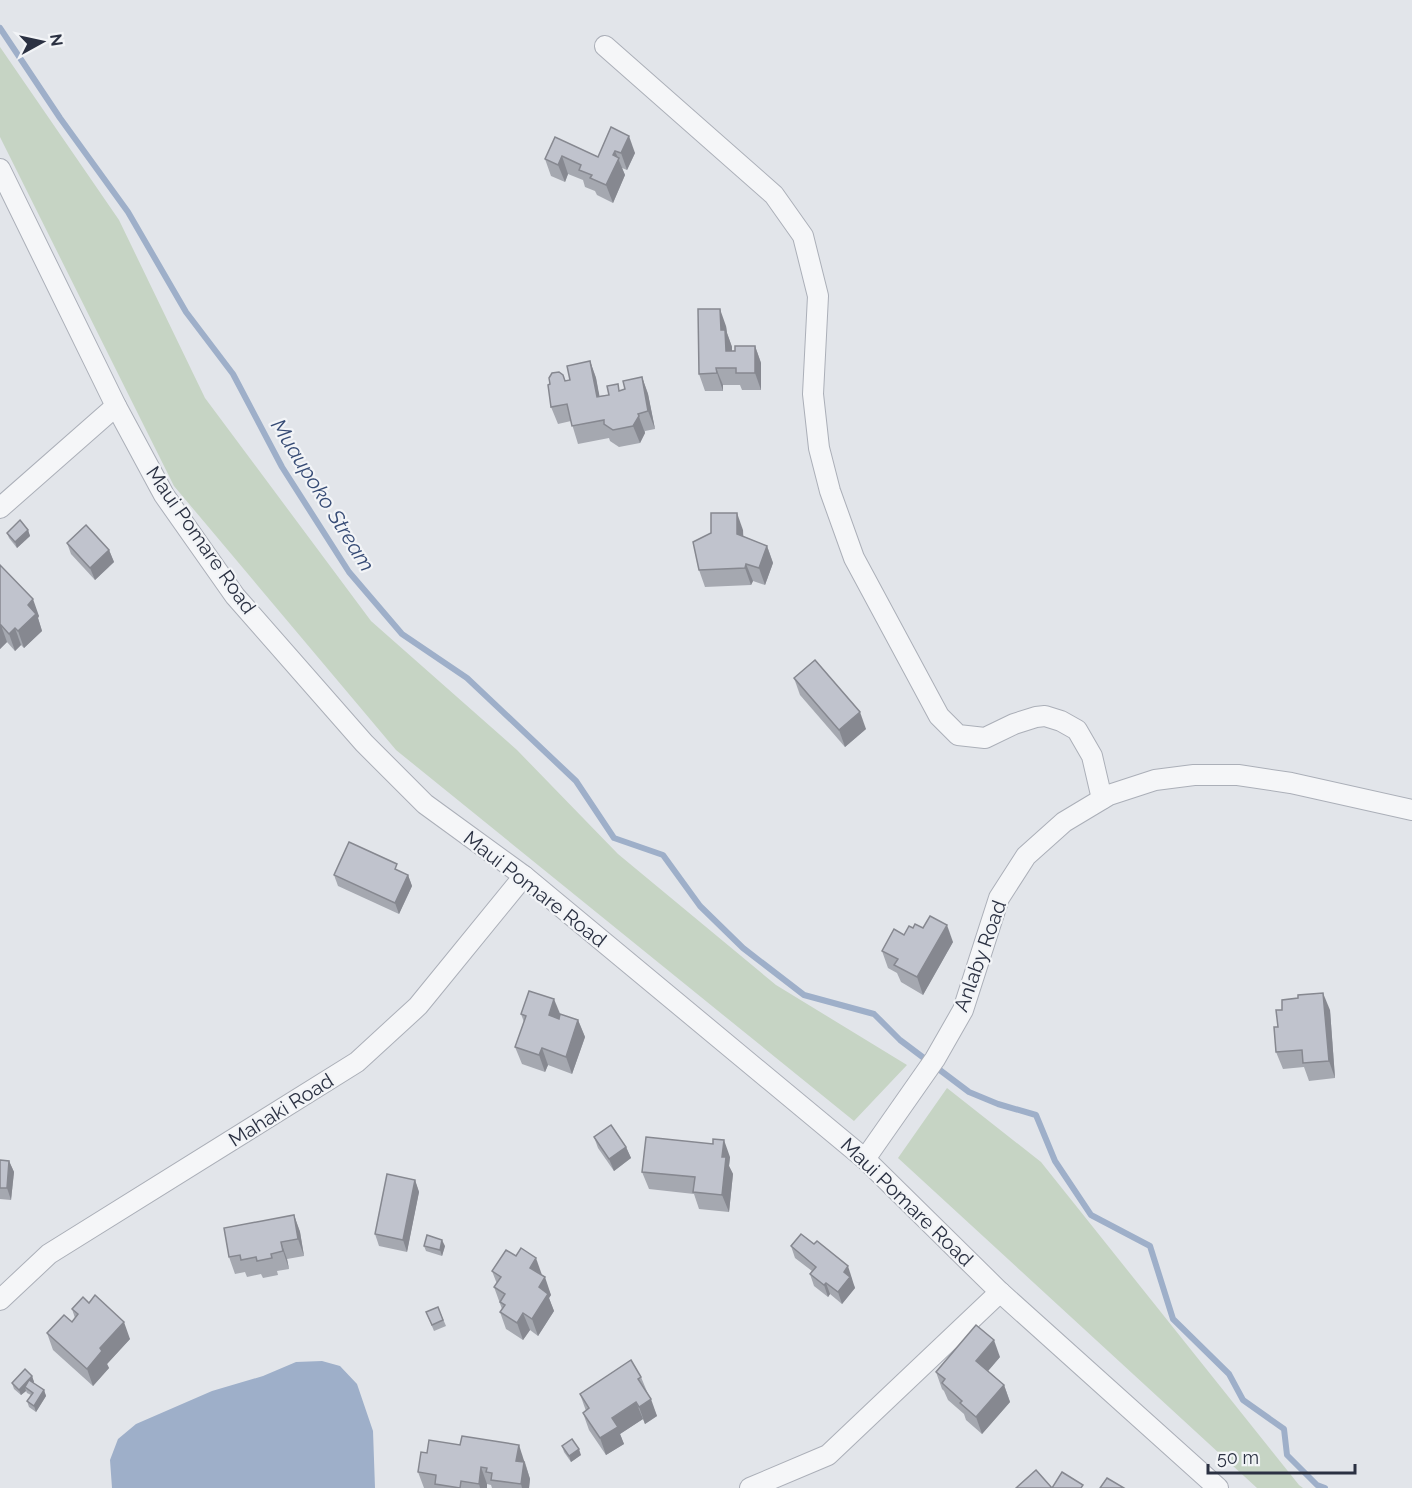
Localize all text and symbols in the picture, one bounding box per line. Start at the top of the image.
north arrow [12,12,72,72]
text: N [46,33,67,47]
water label: Muaupoko Stream [266,414,380,576]
street label: Maui Pomare Road [141,462,261,618]
street label: Maui Pomare Road [459,826,611,952]
street label: Anlaby Road [949,897,1011,1015]
street label: Mahaki Road [224,1068,338,1152]
street label: Maui Pomare Road [836,1133,978,1271]
scale bar [1208,1437,1355,1475]
text: 50 m [1217,1447,1259,1468]

